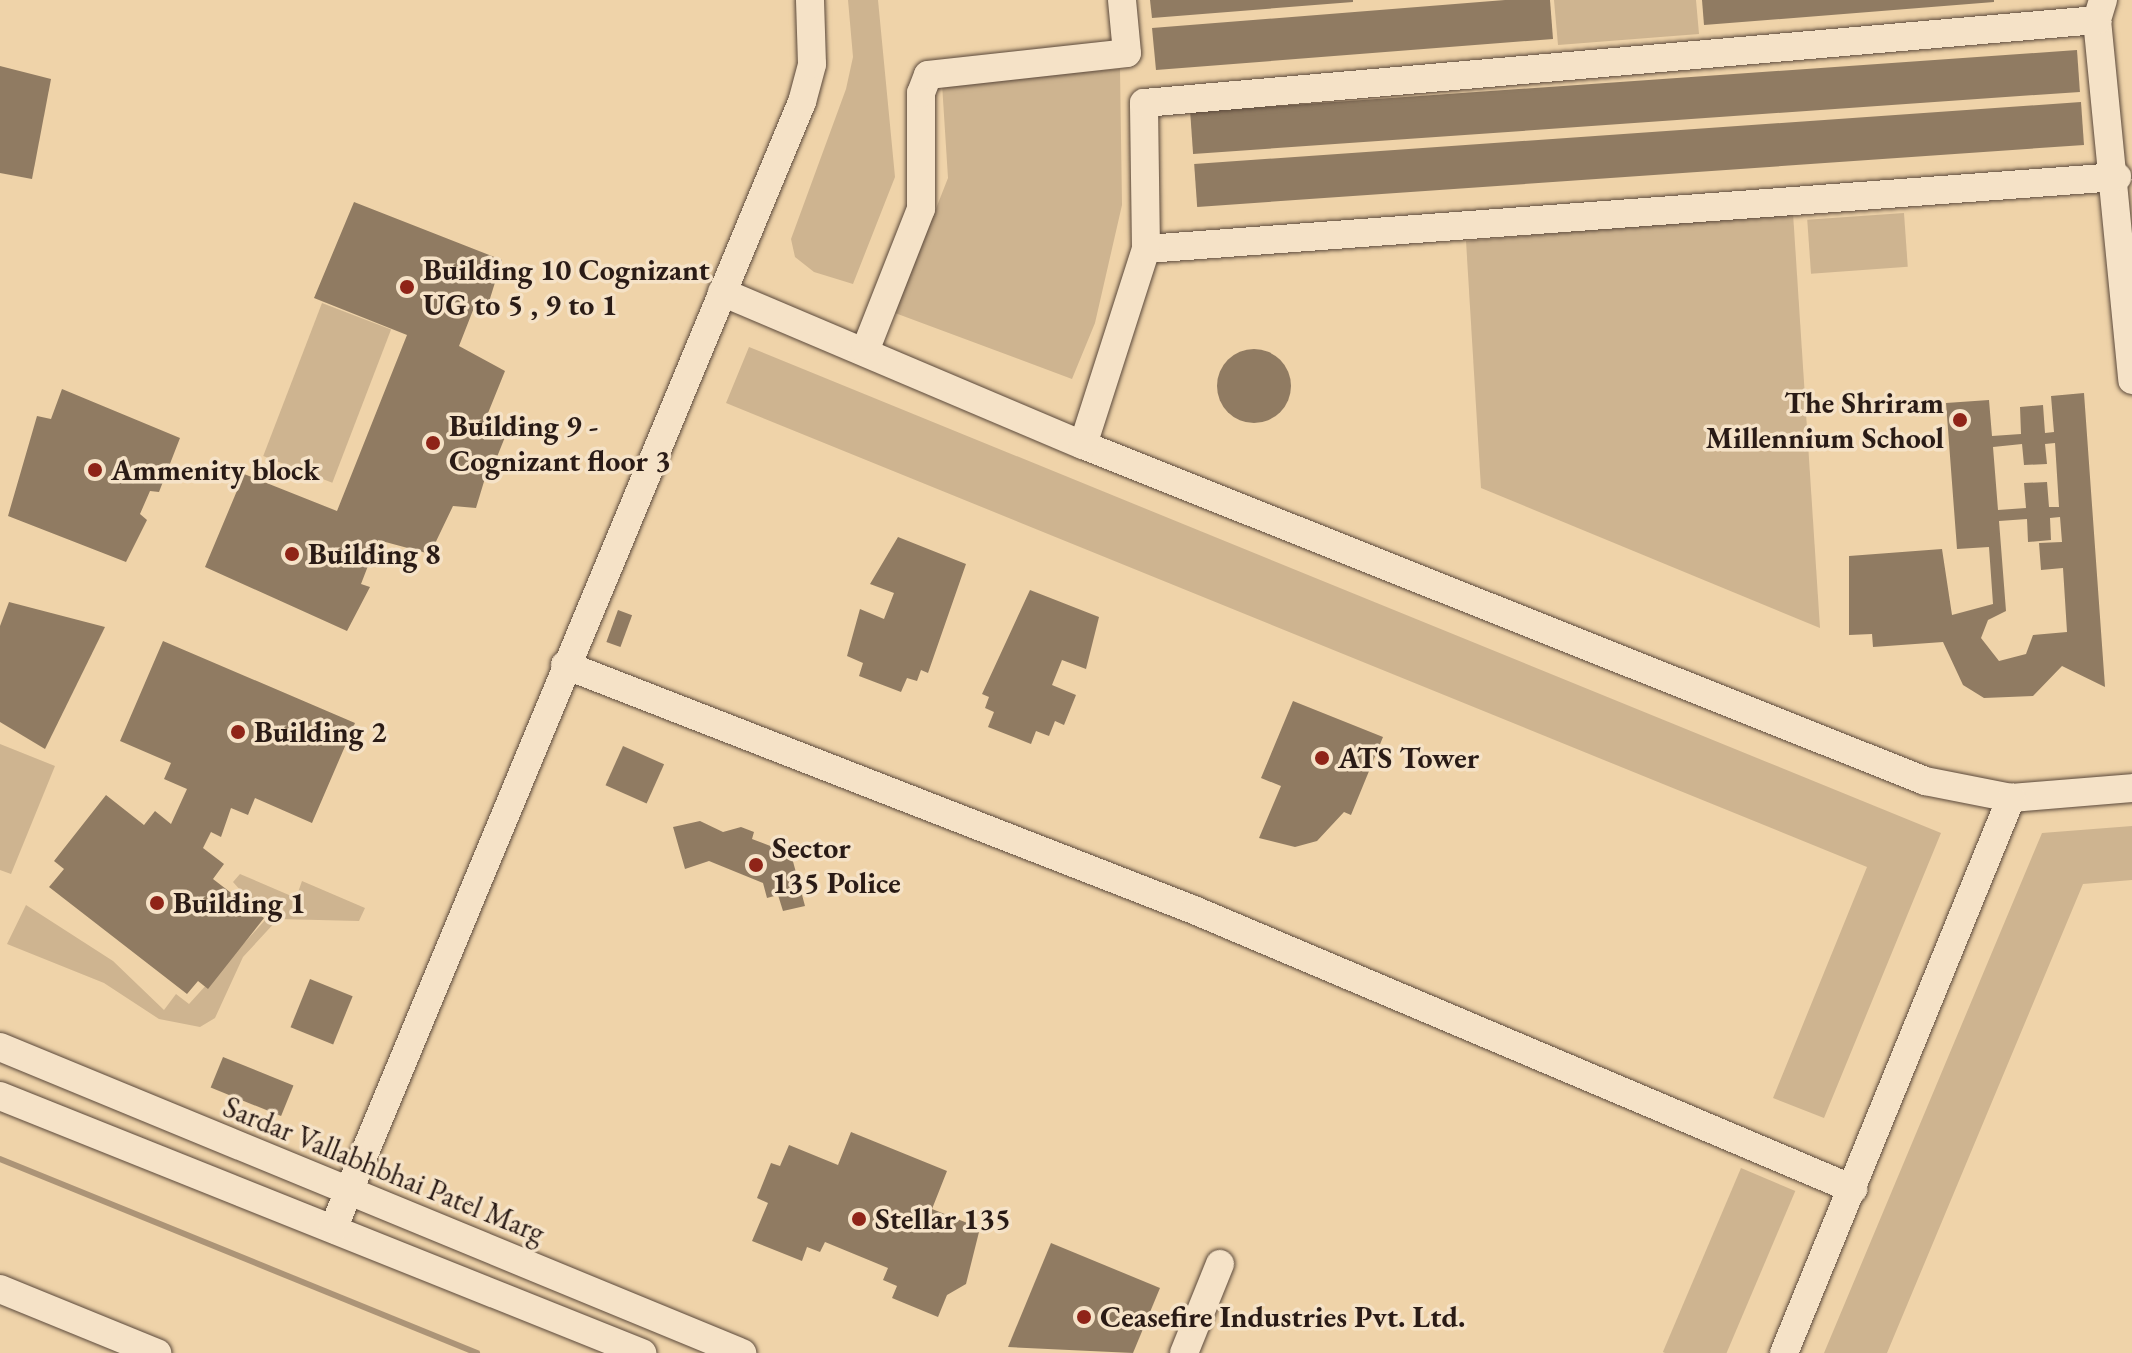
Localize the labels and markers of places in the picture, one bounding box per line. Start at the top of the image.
place label: Building 10 Cognizant UG to 5 , 9 to 1 [423,252,710,322]
marker: Building 10 Cognizant UG to 5 , 9 to 1 [398,278,416,296]
place label: The Shriram Millennium School [1706,385,1944,456]
place label: Building 9 - Cognizant floor 3 [449,408,671,478]
marker: The Shriram Millennium School [1951,411,1969,429]
marker: Building 9 - Cognizant floor 3 [424,434,442,452]
place label: Ammenity block [111,452,320,488]
marker: Ammenity block [86,461,104,479]
place label: Building 8 [308,536,441,572]
marker: Building 8 [283,545,301,563]
place label: Building 2 [254,714,387,750]
marker: Building 2 [229,723,247,741]
place label: ATS Tower [1338,740,1479,776]
marker: ATS Tower [1313,749,1331,767]
place label: Sector 135 Police [772,830,901,900]
marker: Sector 135 Police [747,856,765,874]
place label: Building 1 [173,885,306,921]
marker: Building 1 [148,894,166,912]
place label: Stellar 135 [875,1201,1011,1237]
marker: Stellar 135 [850,1210,868,1228]
place label: Ceasefire Industries Pvt. Ltd. [1100,1299,1465,1335]
marker: Ceasefire Industries Pvt. Ltd. [1075,1308,1093,1326]

